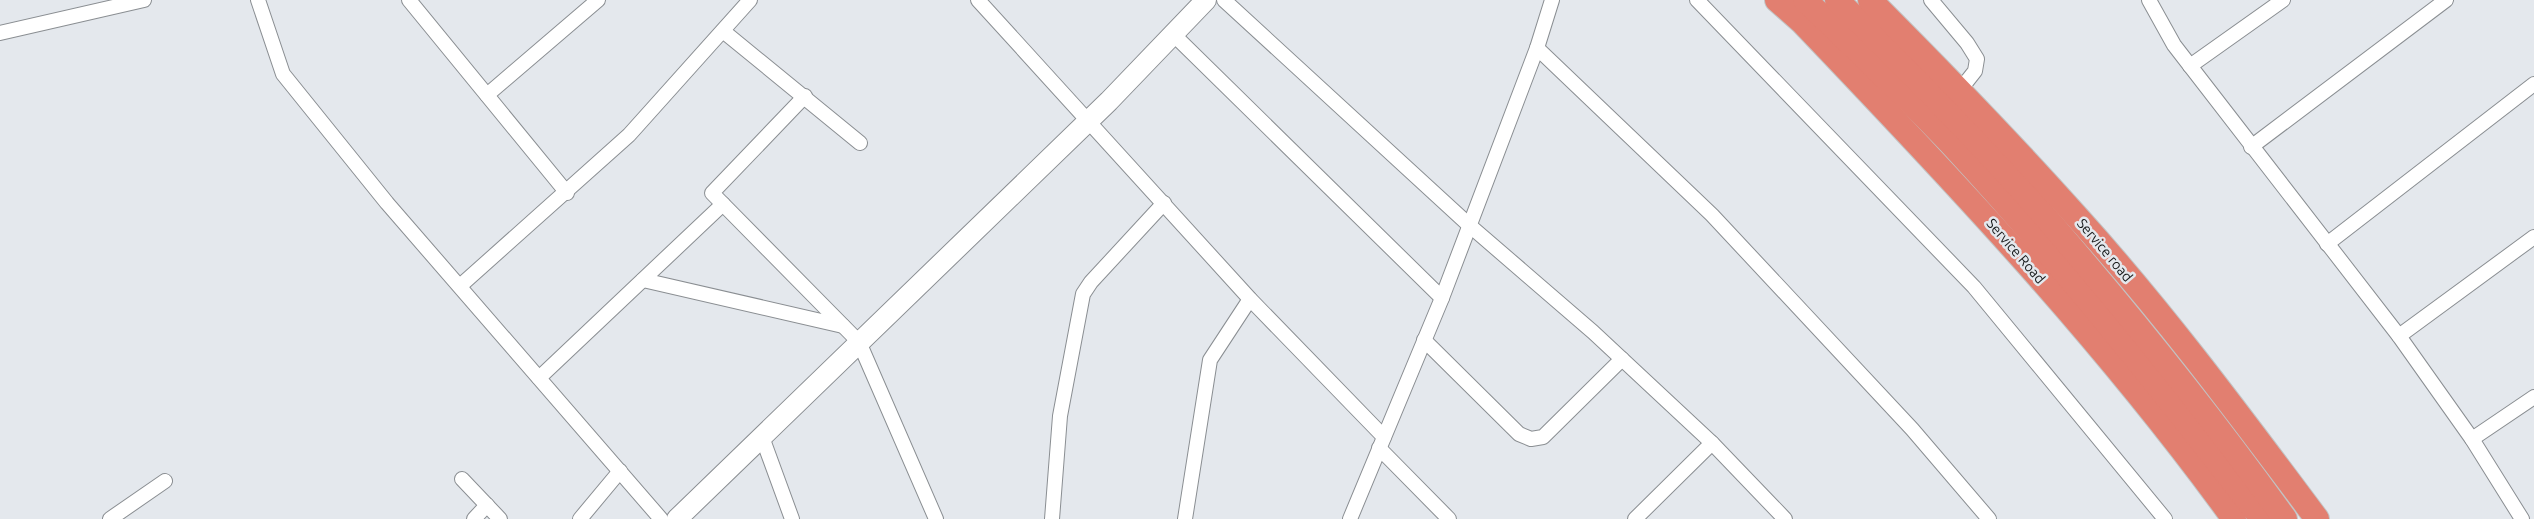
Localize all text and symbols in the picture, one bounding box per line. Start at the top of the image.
street label: Service Road [1984,215,2048,287]
street label: Service road [2074,215,2136,285]

